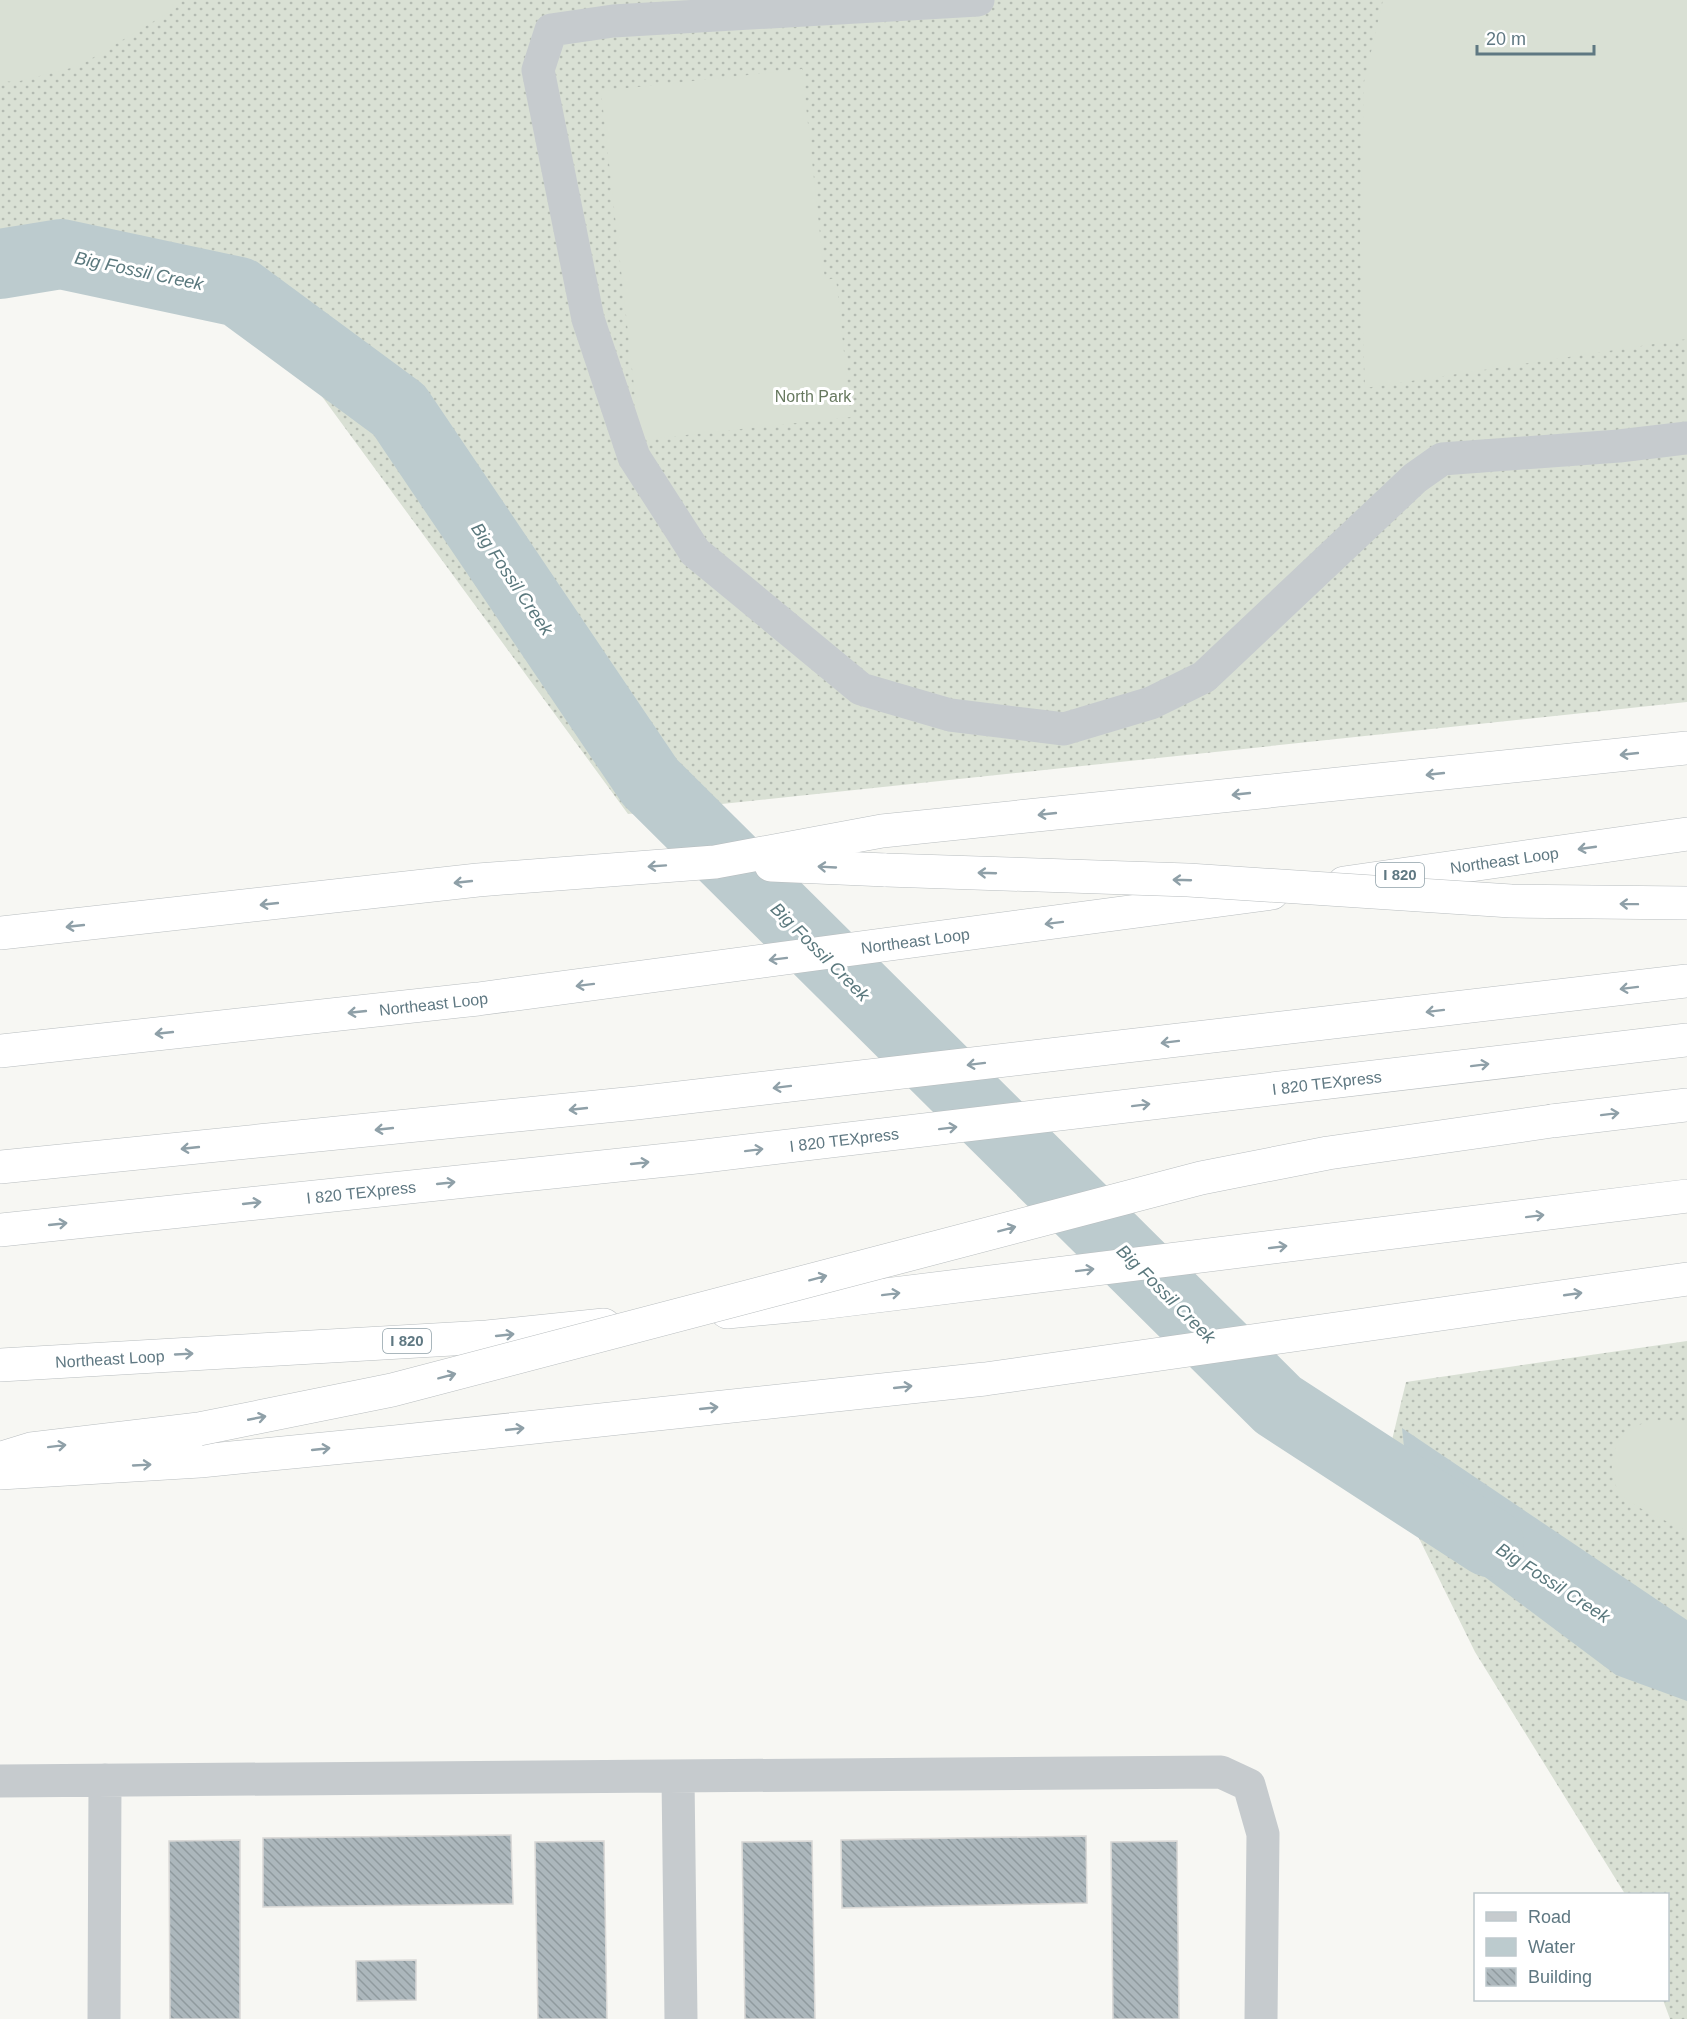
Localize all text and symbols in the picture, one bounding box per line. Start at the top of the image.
scale bar [1477,18,1594,56]
text: 20 m [1486,29,1526,49]
water label: Big Fossil Creek [73,248,206,295]
park label: North Park [775,388,852,405]
water label: Big Fossil Creek [467,519,557,640]
one-way arrow [1619,749,1639,760]
one-way arrow [1425,769,1445,780]
one-way arrow [1231,789,1251,800]
one-way arrow [1037,809,1057,820]
one-way arrow [1578,843,1598,854]
street label: Northeast Loop [1449,844,1560,877]
one-way arrow [648,861,667,872]
one-way arrow [818,862,838,873]
road number: I 820 [1376,863,1424,887]
one-way arrow [978,868,998,879]
one-way arrow [1173,875,1193,886]
one-way arrow [453,877,473,888]
one-way arrow [1619,898,1639,909]
one-way arrow [259,899,279,910]
water label: Big Fossil Creek [767,899,874,1006]
one-way arrow [1045,918,1065,929]
one-way arrow [66,921,86,932]
street label: Northeast Loop [860,925,971,957]
one-way arrow [768,954,788,965]
one-way arrow [575,979,595,990]
one-way arrow [1619,982,1639,993]
street label: Northeast Loop [378,990,489,1019]
one-way arrow [1426,1005,1446,1016]
one-way arrow [348,1007,368,1018]
one-way arrow [154,1028,174,1039]
one-way arrow [1160,1037,1180,1048]
one-way arrow [967,1059,986,1070]
one-way arrow [1470,1059,1489,1070]
street label: I 820 TEXpress [1271,1068,1383,1098]
one-way arrow [773,1081,793,1092]
one-way arrow [1131,1099,1151,1110]
one-way arrow [568,1104,588,1115]
one-way arrow [1600,1108,1619,1119]
one-way arrow [937,1122,957,1133]
one-way arrow [374,1124,394,1135]
street label: I 820 TEXpress [789,1125,900,1155]
one-way arrow [180,1143,200,1154]
one-way arrow [743,1145,763,1156]
one-way arrow [630,1157,649,1168]
one-way arrow [436,1177,456,1188]
street label: I 820 TEXpress [305,1178,417,1207]
one-way arrow [242,1197,262,1208]
one-way arrow [1524,1210,1544,1221]
one-way arrow [48,1218,68,1229]
one-way arrow [997,1222,1016,1234]
water label: Big Fossil Creek [1113,1241,1220,1348]
one-way arrow [1268,1241,1288,1252]
one-way arrow [1074,1265,1094,1276]
one-way arrow [809,1272,828,1284]
one-way arrow [881,1288,900,1299]
one-way arrow [1563,1288,1583,1299]
road number: I 820 [383,1329,431,1353]
one-way arrow [494,1329,514,1340]
street label: Northeast Loop [55,1348,165,1371]
one-way arrow [174,1349,194,1360]
one-way arrow [437,1369,456,1381]
one-way arrow [893,1382,913,1393]
one-way arrow [699,1402,719,1413]
one-way arrow [246,1412,266,1423]
one-way arrow [505,1423,525,1434]
one-way arrow [46,1440,66,1451]
one-way arrow [311,1443,331,1454]
one-way arrow [132,1459,152,1470]
water label: Big Fossil Creek [1493,1539,1614,1628]
legend [1474,1893,1669,2001]
text: Road [1528,1907,1571,1927]
text: Water [1528,1937,1575,1957]
text: Building [1528,1967,1592,1987]

